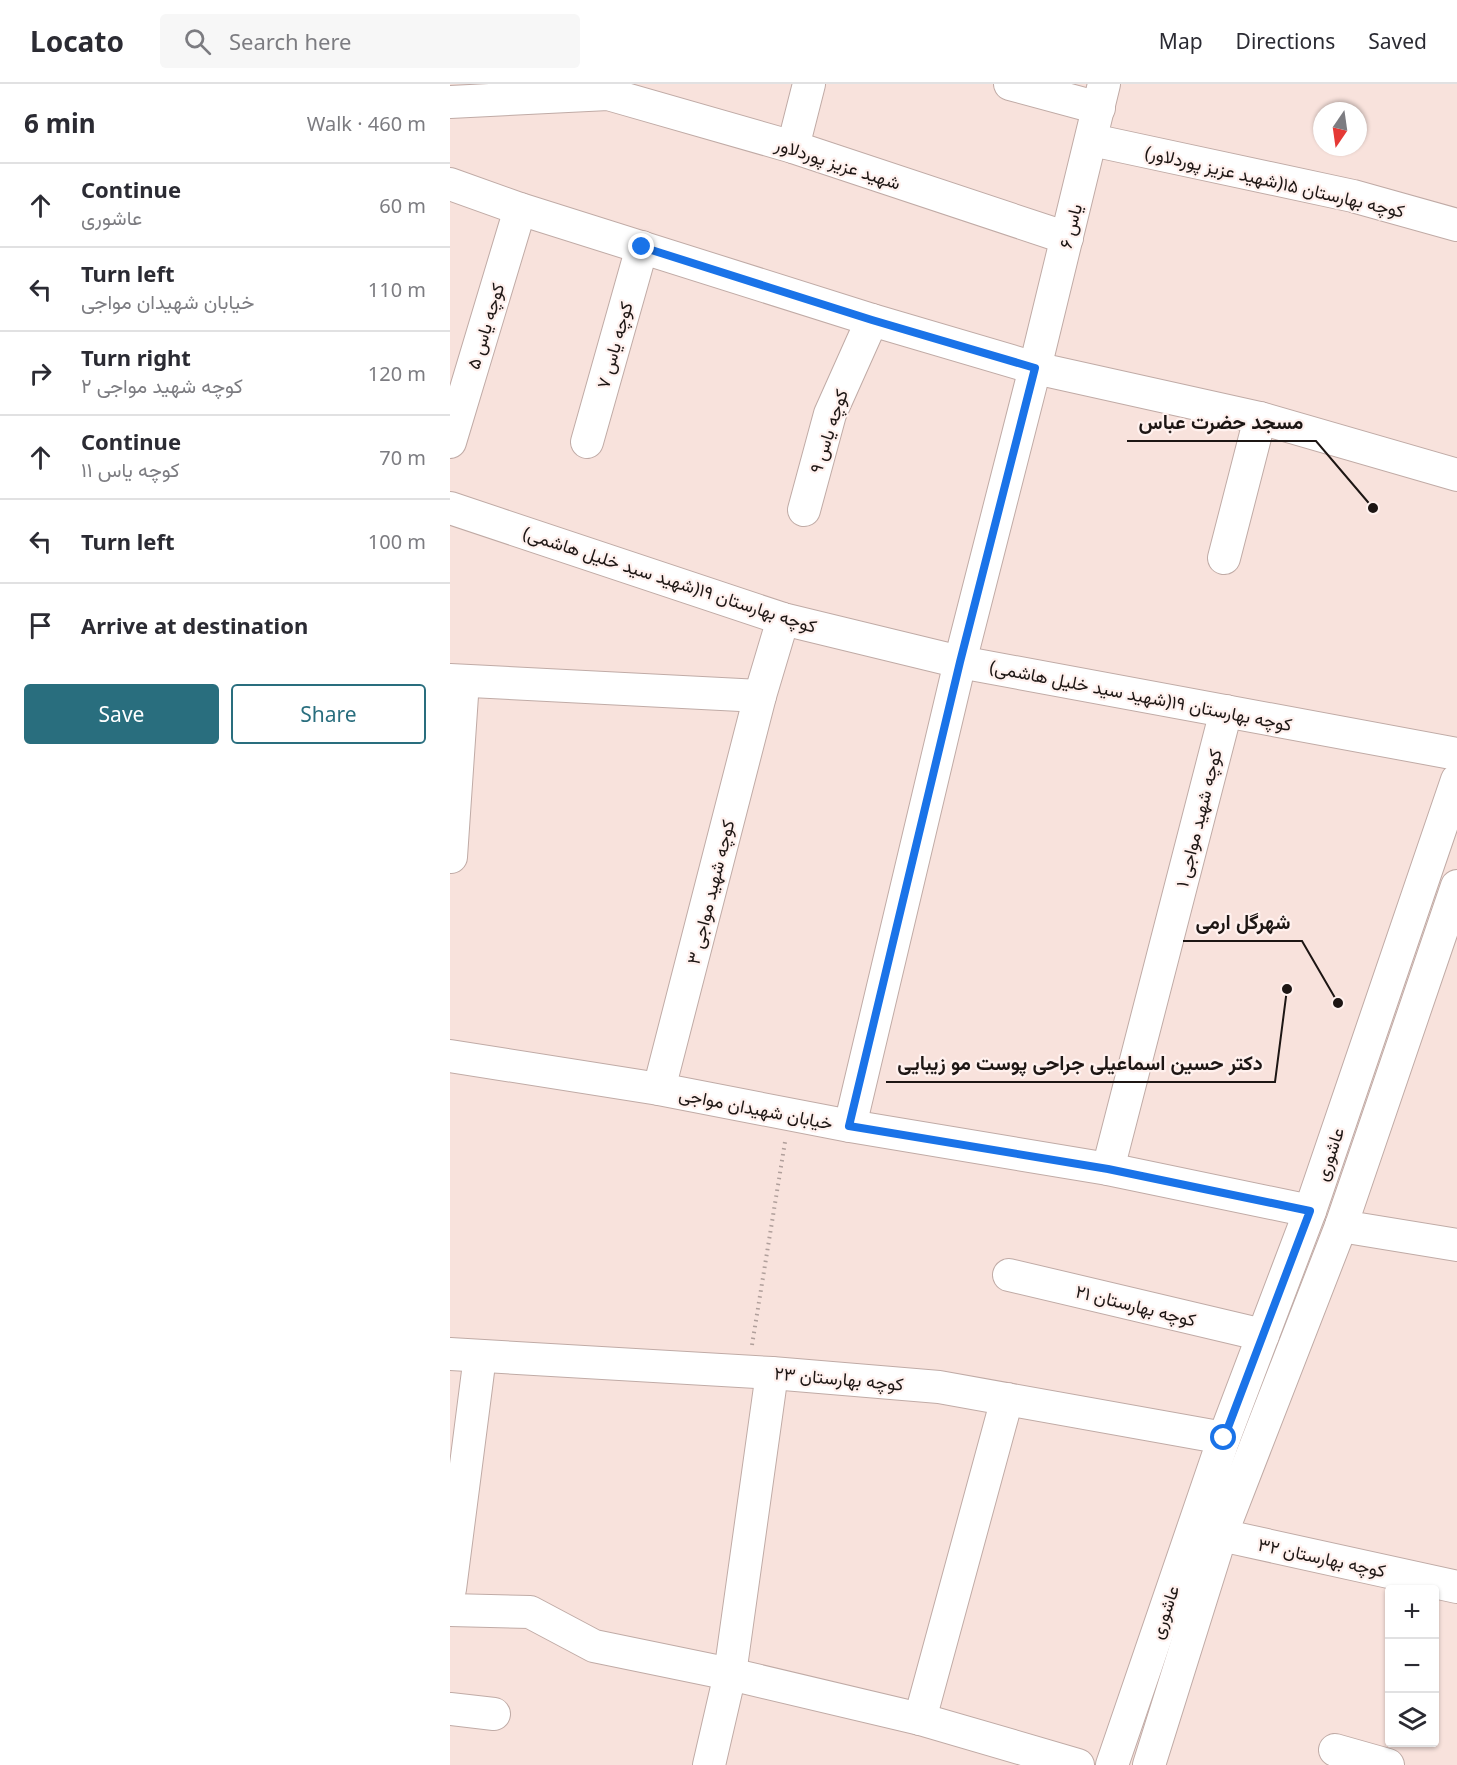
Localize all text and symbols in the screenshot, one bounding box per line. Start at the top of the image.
search box [160,14,580,68]
text: Locato [30,22,124,60]
icon: search [181,25,214,58]
text: Search here [229,26,351,56]
text: Map [1159,27,1203,55]
text: Directions [1236,27,1335,55]
text: Saved [1368,27,1427,55]
north arrow [1313,102,1367,156]
text: 6 min [24,105,96,141]
text: Walk · 460 m [307,110,426,137]
street label: شهید عزیز پوردلاور [771,131,904,196]
street label: کوچه بهارستان ۱۵(شهید عزیز پوردلاور) [1143,139,1407,224]
text: Continue [81,174,181,204]
icon: ahead [24,189,57,222]
text: 60 m [379,192,426,219]
street label: یاس ۶ [1053,201,1087,251]
text: عاشوری [81,204,142,231]
route end [628,233,654,259]
text: Turn left [81,258,175,288]
icon: left [24,273,57,306]
text: 110 m [368,276,426,303]
street label: کوچه یاس ۵ [461,280,510,372]
text: خیابان شهیدان مواجی [81,288,254,315]
street label: کوچه یاس ۷ [590,299,639,391]
text: Turn right [81,342,191,372]
icon: right [24,357,57,390]
text: 120 m [368,360,426,387]
text: کوچه شهید مواجی ۲ [81,372,243,399]
street label: کوچه یاس ۹ [803,386,854,476]
callout: مسجد حضرت عباس [1127,403,1316,441]
text: مسجد حضرت عباس [1139,408,1304,435]
text: Continue [81,426,181,456]
icon: ahead [24,441,57,474]
text: 70 m [379,444,426,471]
text: کوچه یاس ۱۱ [81,456,180,483]
street label: کوچه بهارستان ۱۹(شهید سید خلیل هاشمی) [520,520,820,639]
icon: left [24,525,57,558]
text: Turn left [81,526,175,556]
text: 100 m [368,528,426,555]
icon: arrive [24,609,57,642]
text: Arrive at destination [81,610,308,640]
street label: کوچه بهارستان ۱۹(شهید سید خلیل هاشمی) [988,654,1294,737]
button: Save [24,684,219,744]
button: Share [231,684,426,744]
street label: کوچه شهید مواجی ۱ [1169,746,1228,890]
street label: کوچه شهید مواجی ۳ [680,817,741,967]
callout: شهرگل ارمی [1183,903,1302,941]
text: شهرگل ارمی [1195,908,1291,935]
callout: دکتر حسین اسماعیلی جراحی پوست مو زیبایی [886,1044,1275,1082]
text: دکتر حسین اسماعیلی جراحی پوست مو زیبایی [897,1049,1263,1077]
street label: خیابان شهیدان مواجی [677,1081,835,1135]
street label: عاشوری [1309,1124,1349,1184]
street label: کوچه بهارستان ۲۱ [1073,1278,1199,1333]
street label: کوچه بهارستان ۲۳ [773,1360,905,1397]
route start [1210,1424,1236,1450]
street label: کوچه بهارستان ۳۲ [1256,1532,1388,1583]
street label: عاشوری [1144,1582,1184,1642]
map controls [1385,1585,1439,1747]
button: + [1385,1585,1439,1639]
button: − [1385,1639,1439,1693]
button: layers [1385,1693,1439,1747]

